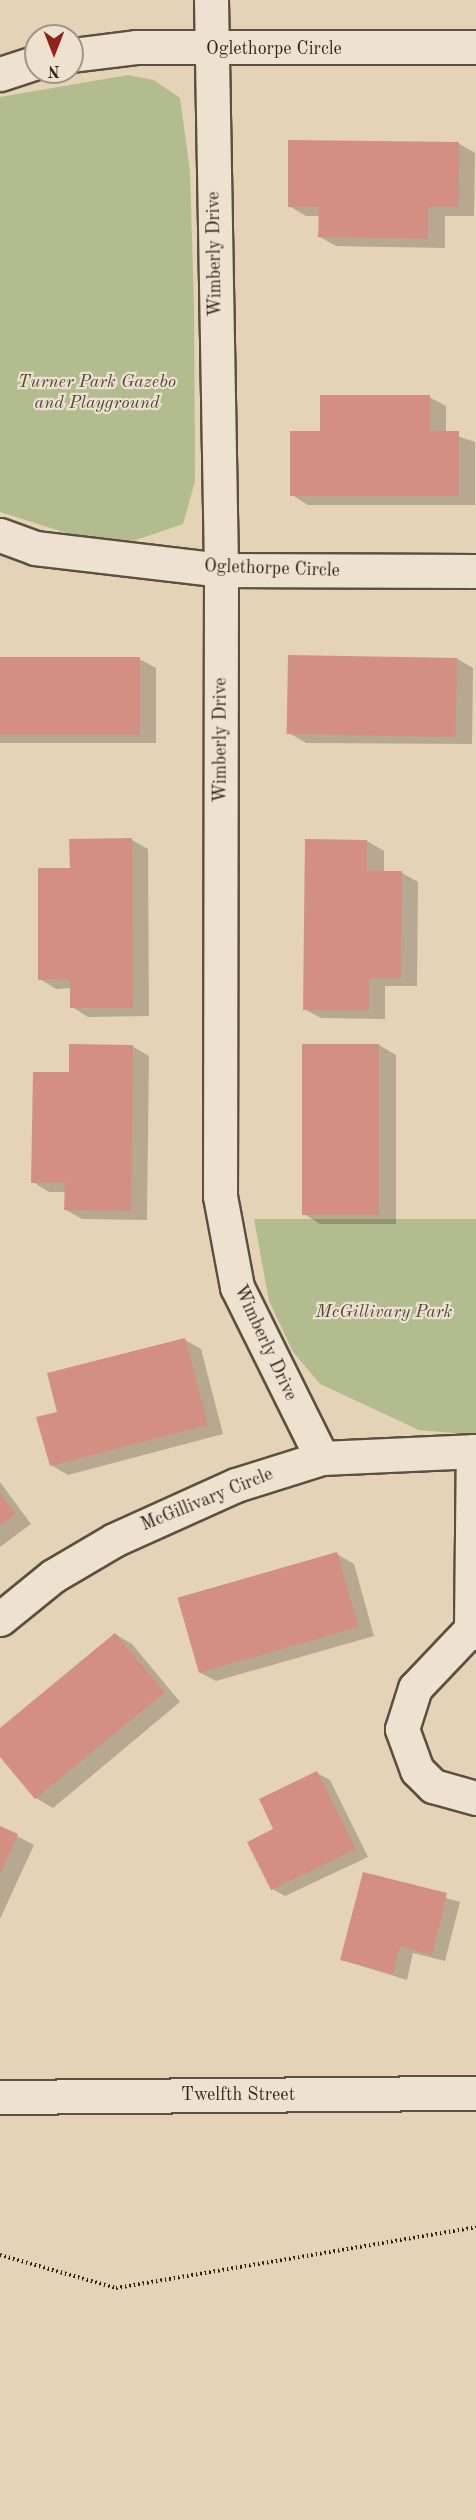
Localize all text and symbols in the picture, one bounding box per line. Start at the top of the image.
north arrow [24,24,84,84]
street label: Oglethorpe Circle [206,38,342,60]
text: N [48,62,60,78]
street label: Wimberly Drive [203,191,227,317]
park label: Turner Park Gazebo and Playground [18,372,176,415]
street label: Oglethorpe Circle [204,556,340,582]
street label: Wimberly Drive [210,677,232,803]
street label: Wimberly Drive [229,1282,301,1404]
park label: McGillivary Park [316,1301,452,1323]
street label: McGillivary Circle [138,1464,276,1536]
street label: Twelfth Street [181,2084,295,2106]

